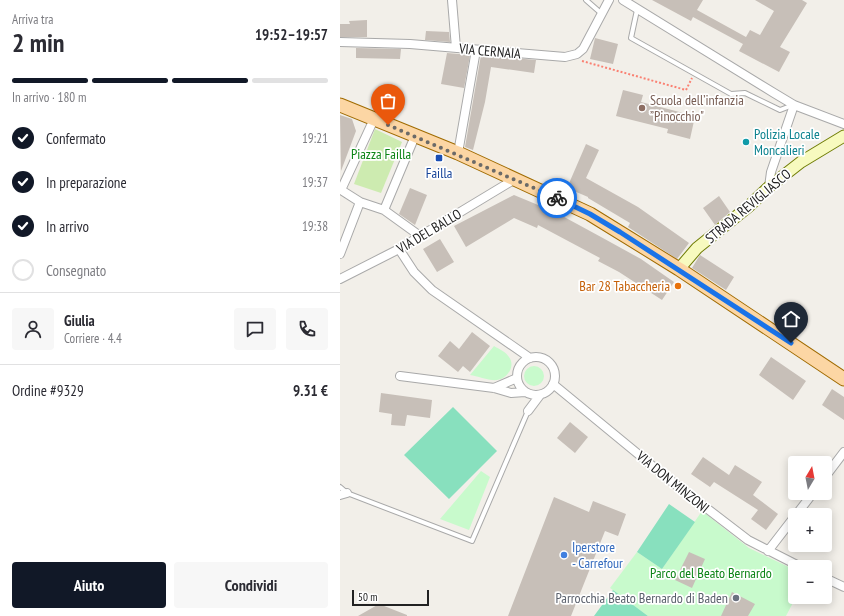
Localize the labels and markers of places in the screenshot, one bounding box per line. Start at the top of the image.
pin [371,84,405,125]
place label: Scuola dell’infanzia ”Pinocchio" [650,91,744,125]
marker: Scuola dell’infanzia ”Pinocchio" [637,103,647,113]
place label: Polizia Locale Moncalieri [754,125,820,159]
marker: Polizia Locale Moncalieri [741,137,751,147]
marker: Failla [434,153,444,163]
place label: Failla [426,164,452,182]
place label: Bar 28 Tabaccheria [579,277,670,295]
marker: Bar 28 Tabaccheria [673,281,683,291]
pin [774,302,808,343]
place label: Iperstore - Carrefour [572,538,623,572]
marker: Iperstore - Carrefour [559,550,569,560]
place label: Parrocchia Beato Bernardo di Baden [555,589,728,607]
marker: Parrocchia Beato Bernardo di Baden [731,593,741,603]

